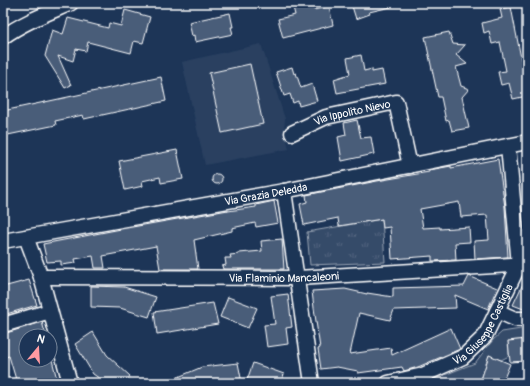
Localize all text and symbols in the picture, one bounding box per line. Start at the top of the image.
street label: Via Ippolito Nievo [312,97,392,128]
street label: Via Grazia Deledda [223,180,308,208]
street label: Via Flaminio Mancaleoni [229,269,340,285]
street label: Via Giuseppe Castiglia [451,282,515,367]
north arrow [18,328,58,368]
text: N [35,332,47,346]

